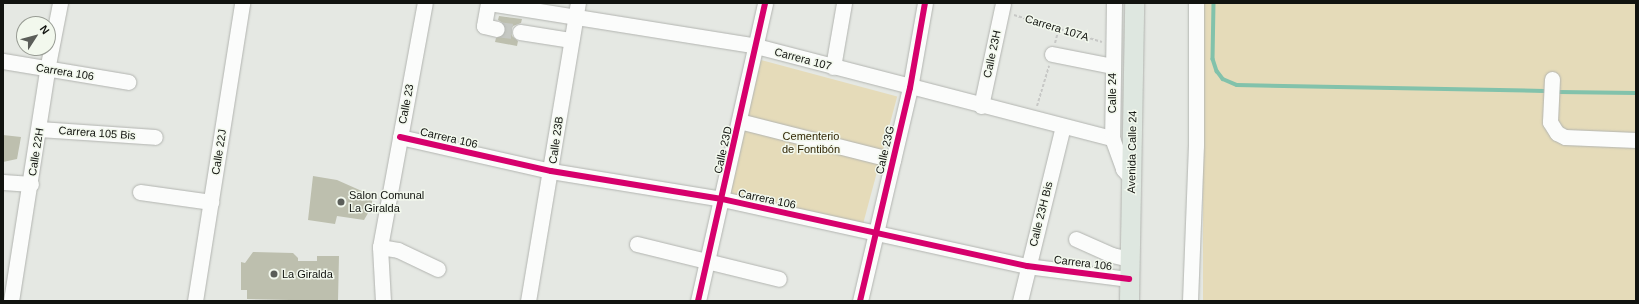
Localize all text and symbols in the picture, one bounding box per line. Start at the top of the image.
street label: Carrera 107A [1023,12,1091,44]
north arrow [16,16,56,56]
text: N [38,23,52,36]
street label: Calle 23H [981,29,1003,79]
street label: Carrera 107 [773,45,833,73]
street label: Carrera 106 [35,61,95,83]
street label: Calle 24 [1105,73,1119,113]
street label: Calle 23 [396,83,416,125]
street label: Avenida Calle 24 [1125,110,1139,194]
street label: Calle 23B [546,115,566,165]
street label: Carrera 105 Bis [58,124,136,142]
street label: Carrera 106 [419,125,479,151]
street label: Calle 23D [711,125,735,175]
street label: Calle 23G [873,125,897,175]
street label: Calle 22H [26,127,46,177]
street label: Calle 22J [209,128,229,176]
park label: Cementerio de Fontibón [782,130,840,156]
street label: Calle 23H Bis [1027,180,1055,248]
street label: Carrera 106 [737,186,797,212]
place label: Salon Comunal La Giralda [349,189,424,215]
marker: Salon Comunal La Giralda [336,197,346,207]
street label: Carrera 106 [1053,253,1113,273]
place label: La Giralda [282,267,333,281]
marker: La Giralda [269,269,279,279]

